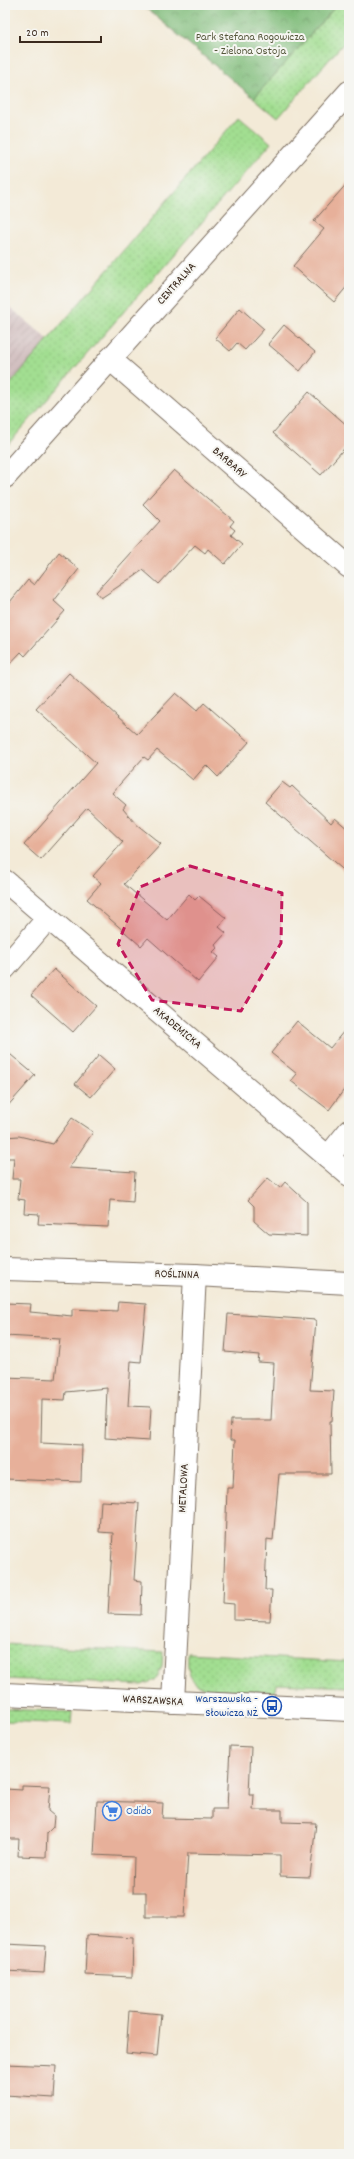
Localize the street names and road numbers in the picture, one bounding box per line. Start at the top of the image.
street label: CENTRALNA [153,259,201,309]
street label: BARBARY [208,443,250,483]
street label: AKADEMICKA [149,1003,205,1054]
street label: ROŚLINNA [154,1266,200,1284]
street label: METALOWA [174,1463,194,1513]
street label: WARSZAWSKA [122,1691,184,1711]

